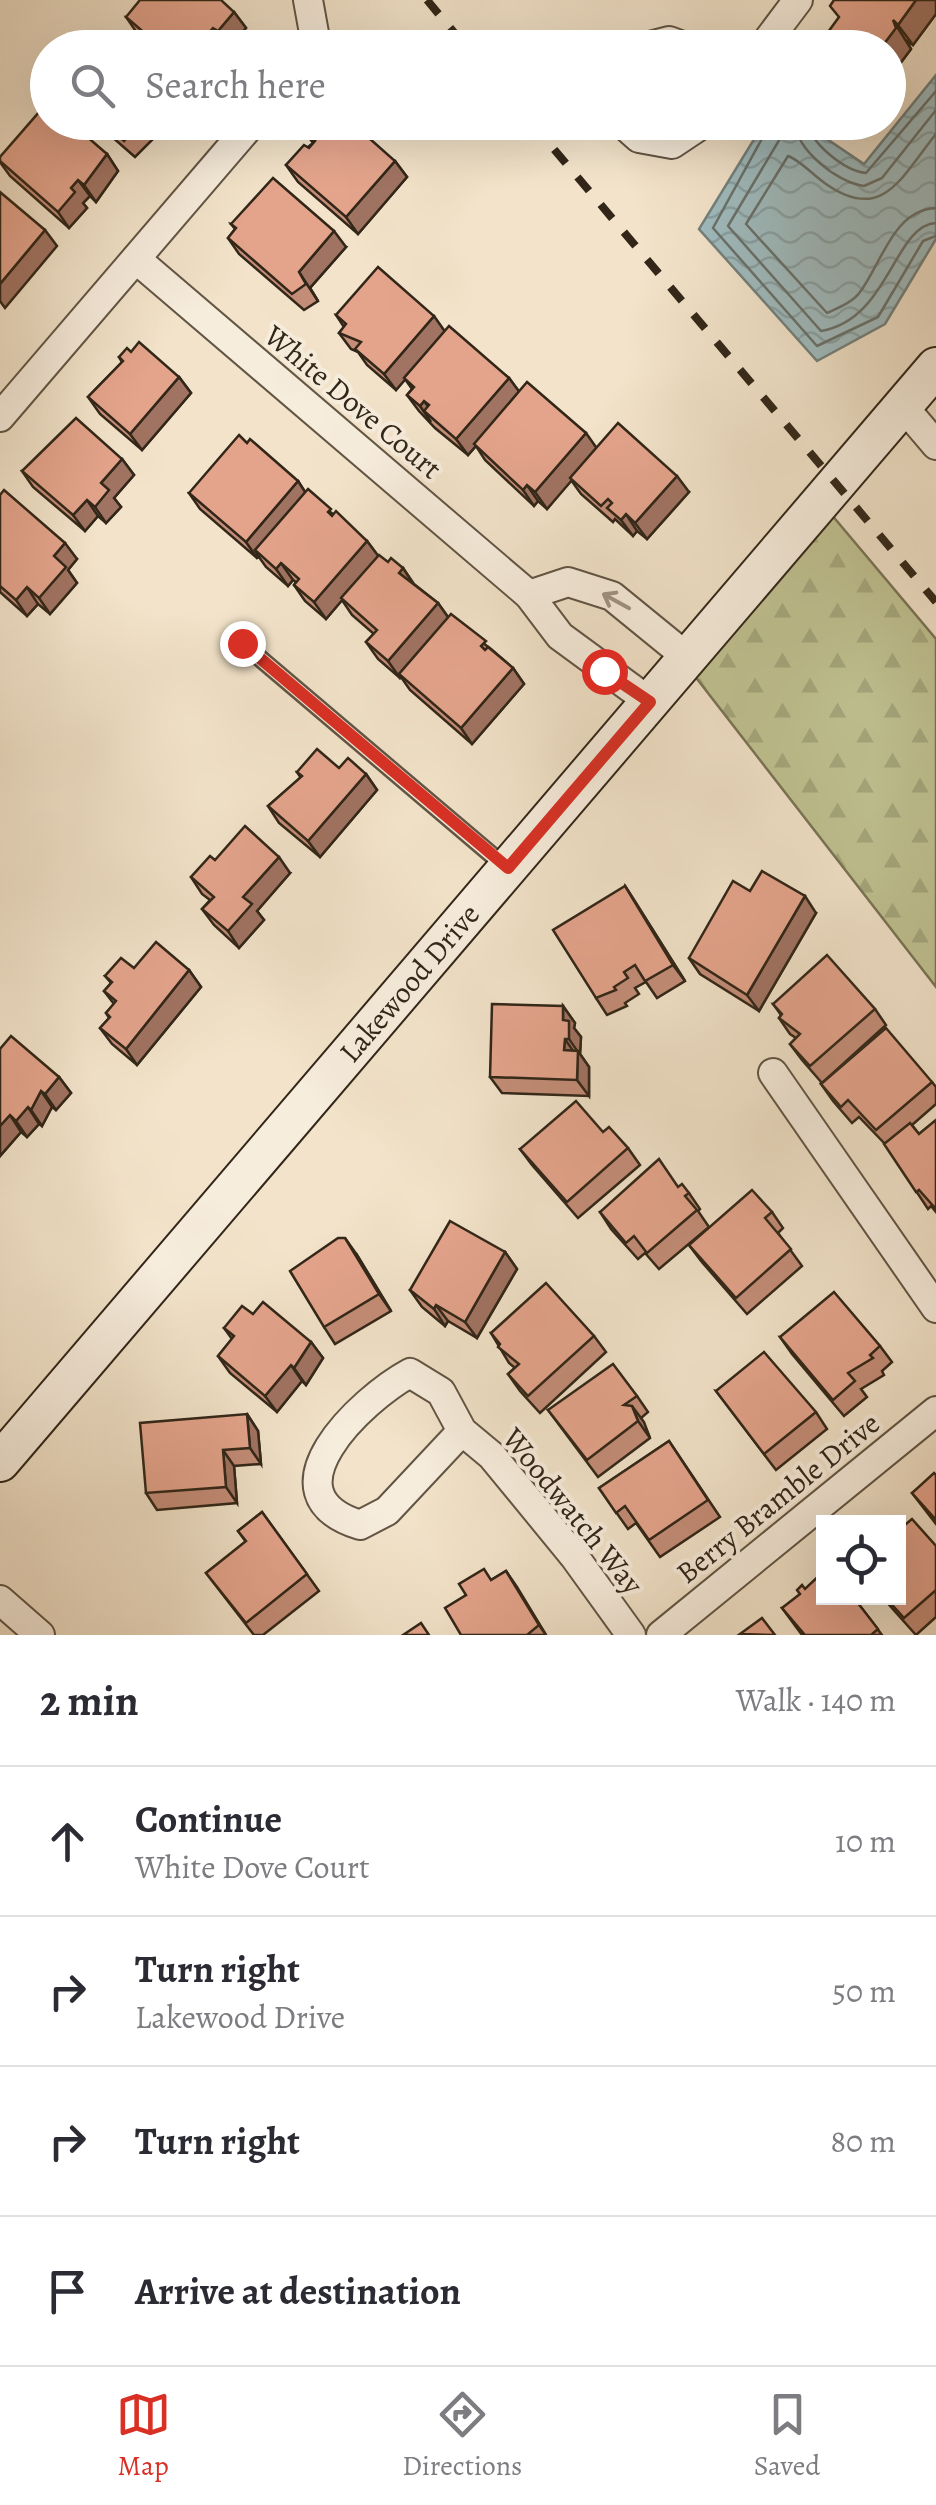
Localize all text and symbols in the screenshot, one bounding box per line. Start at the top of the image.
search box [30,30,906,140]
icon: search [65,58,120,113]
text: Search here [145,59,326,111]
street label: White Dove Court [255,315,450,488]
one-way arrow [601,591,631,611]
route end [220,621,266,667]
route start [582,649,628,695]
street label: Lakewood Drive [330,895,489,1071]
street label: Berry Bramble Drive [668,1404,888,1592]
street label: Woodwatch Way [493,1419,653,1603]
map controls [816,1515,906,1605]
button: locate [816,1515,906,1605]
text: 2 min [40,1672,139,1729]
text: Walk · 140 m [736,1678,896,1722]
text: Continue [135,1793,282,1845]
icon: ahead [40,1814,95,1869]
text: 10 m [835,1819,896,1863]
text: White Dove Court [135,1845,370,1889]
text: Turn right [135,1943,300,1995]
icon: right [40,1964,95,2019]
text: 50 m [832,1969,896,2013]
text: Lakewood Drive [135,1995,345,2039]
icon: right [40,2114,95,2169]
text: Turn right [135,2115,300,2167]
text: 80 m [830,2119,896,2163]
icon: arrive [40,2264,95,2319]
text: Arrive at destination [135,2265,461,2317]
tab: Map [116,2387,171,2485]
tab: Directions [402,2387,522,2485]
tab: Saved [754,2387,820,2485]

